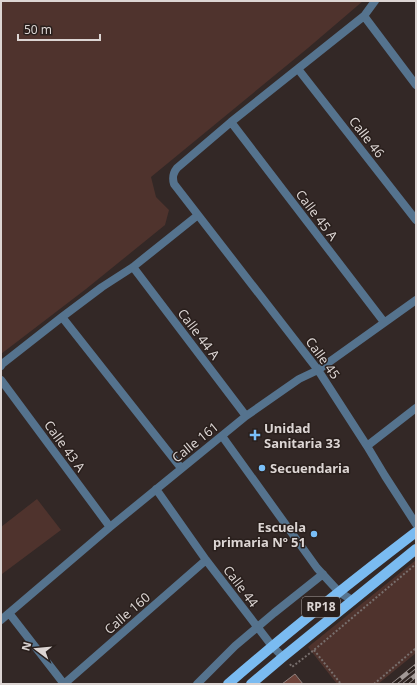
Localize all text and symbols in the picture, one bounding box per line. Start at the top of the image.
scale bar [18,16,100,42]
text: 50 m [24,21,52,38]
street label: Calle 46 [345,113,389,161]
street label: Calle 45 A [292,186,343,245]
street label: Calle 44 A [174,305,225,364]
street label: Calle 45 [302,333,344,383]
street label: Calle 43 A [40,417,90,476]
street label: Calle 161 [168,418,222,466]
place label: Unidad Sanitaria 33 [264,419,340,452]
marker: Unidad Sanitaria 33 [249,429,261,441]
place label: Secuendaria [270,459,350,477]
marker: Secuendaria [257,463,267,473]
place label: Escuela primaria Nº 51 [213,518,306,551]
marker: Escuela primaria Nº 51 [309,529,319,539]
street label: Calle 44 [219,561,263,611]
street label: Calle 160 [100,588,154,638]
road number: RP18 [302,597,340,617]
north arrow [16,629,56,669]
text: N [17,640,34,652]

